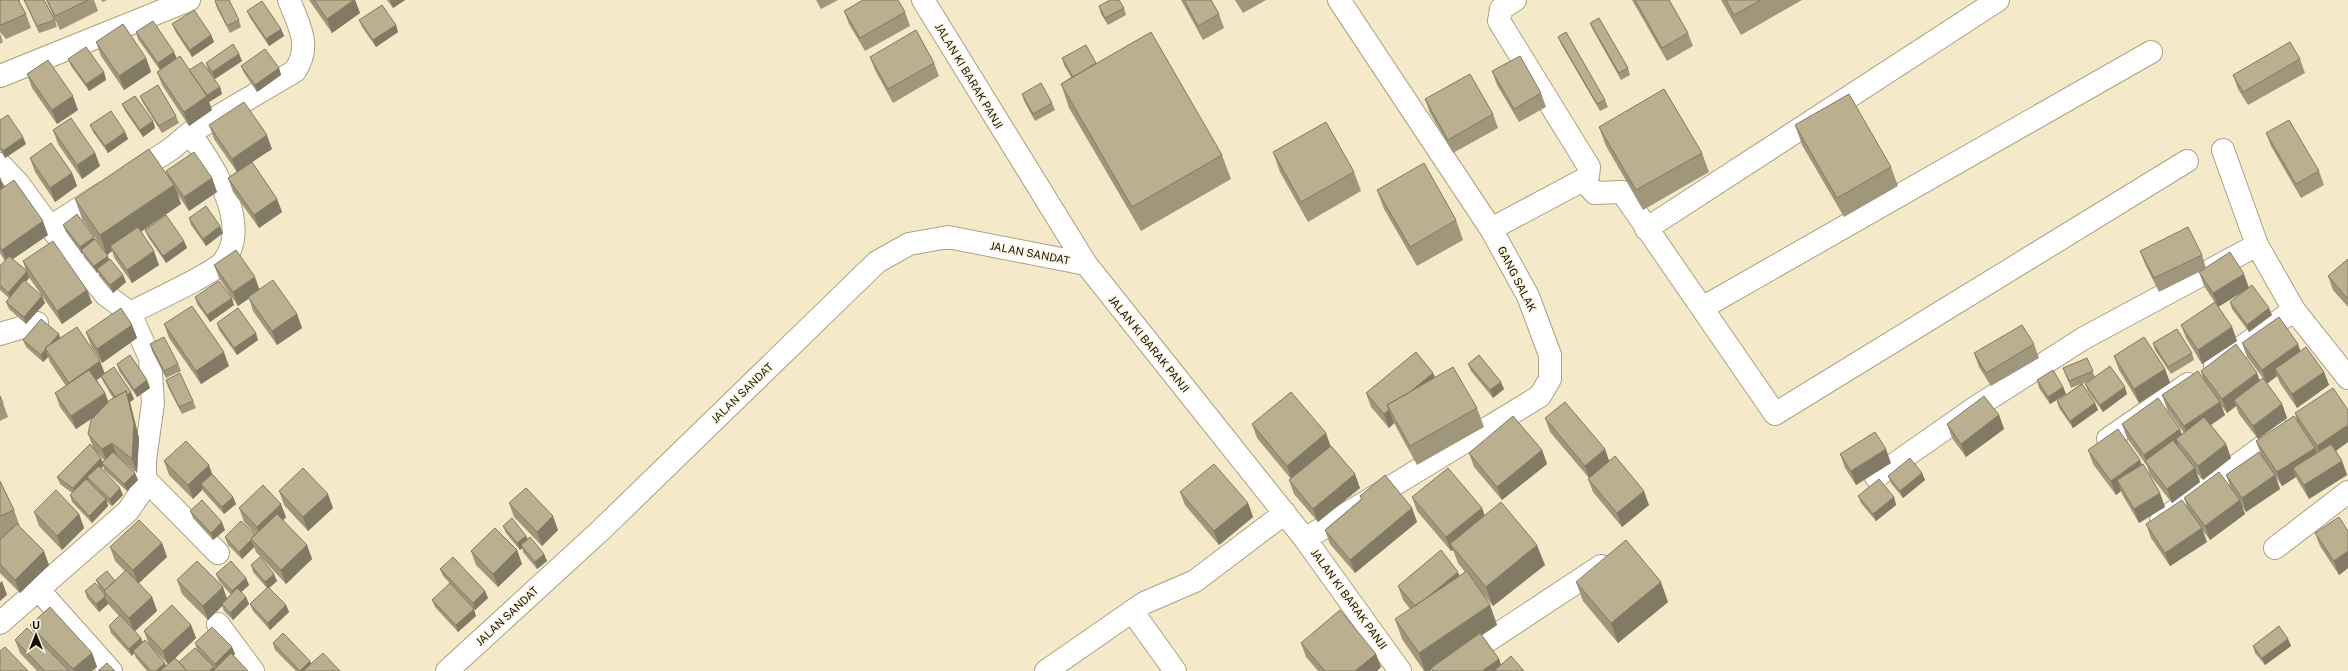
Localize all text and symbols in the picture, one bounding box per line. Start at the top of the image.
street label: JALAN KI BARAK PANJI [933,21,1005,131]
street label: JALAN SANDAT [989,239,1071,267]
street label: GANG SALAK [1495,244,1539,314]
street label: JALAN KI BARAK PANJI [1106,293,1192,395]
street label: JALAN SANDAT [709,360,776,425]
street label: JALAN KI BARAK PANJI [1309,547,1389,651]
street label: JALAN SANDAT [473,584,541,648]
north arrow [16,615,56,655]
text: U [32,619,40,631]

